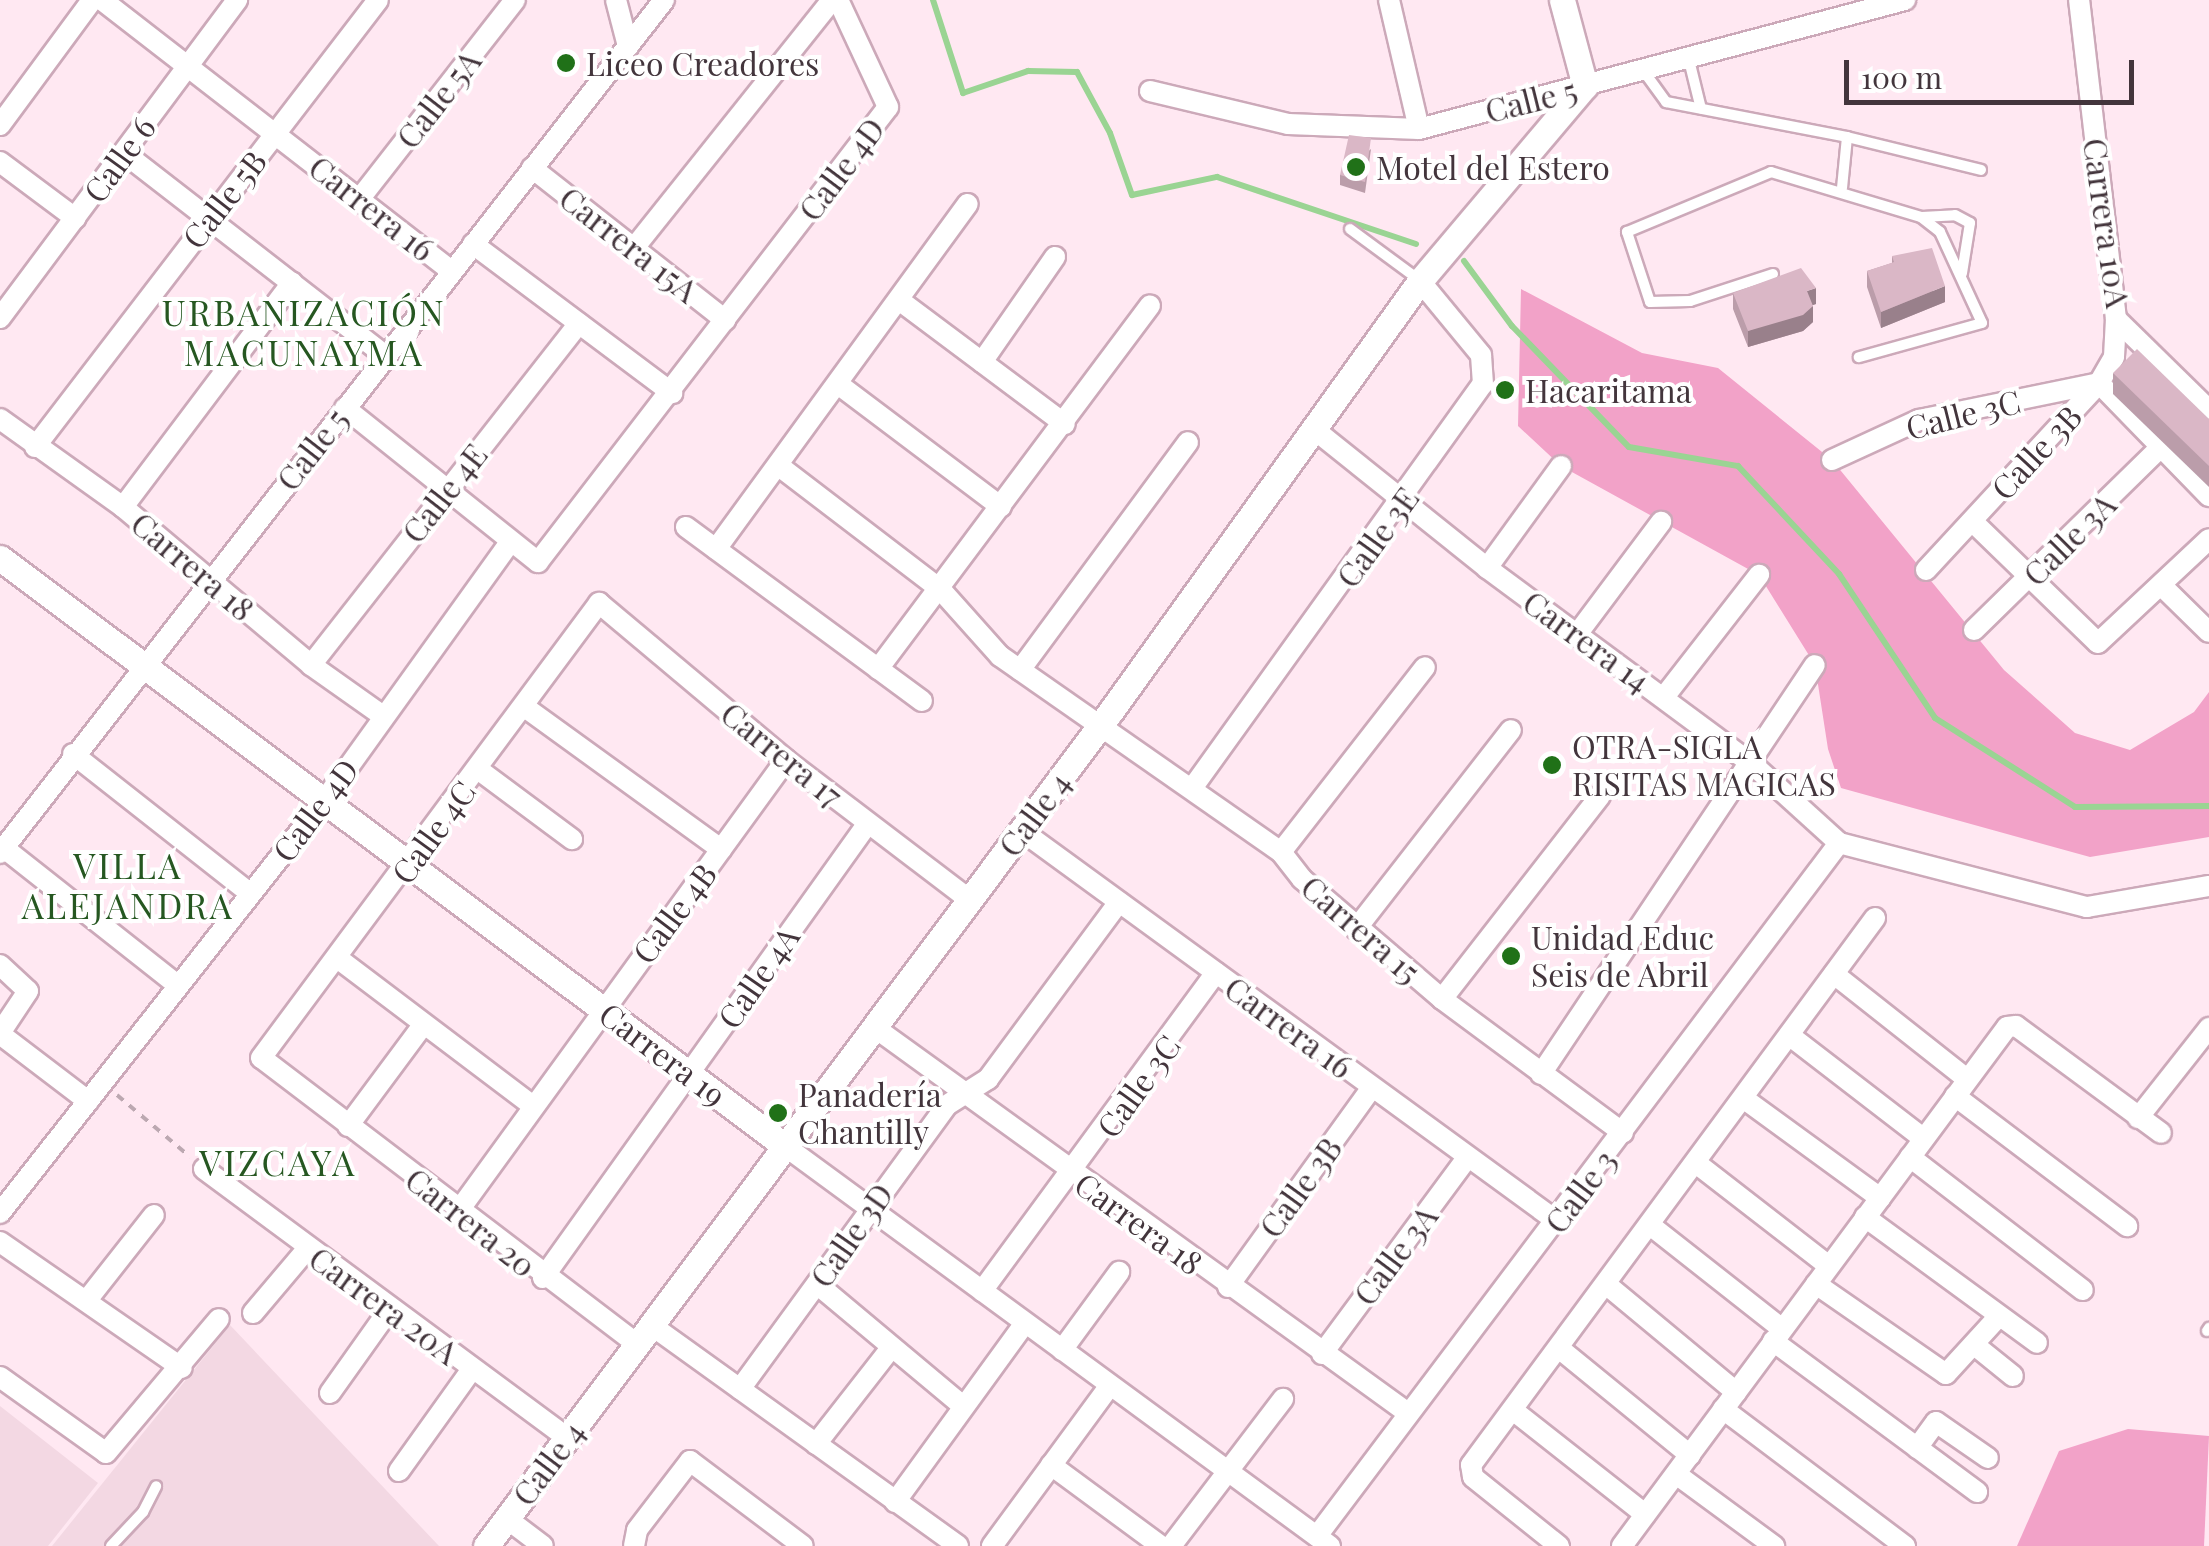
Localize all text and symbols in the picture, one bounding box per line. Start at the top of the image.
scale bar [1849,40,2139,102]
street label: Calle 5A [388,42,488,156]
place label: Liceo Creadores [586,44,819,82]
marker: Liceo Creadores [555,52,577,74]
text: 100 m [1861,57,1942,97]
street label: Calle 5 [1481,70,1581,130]
street label: Calle 6 [75,109,163,209]
street label: Calle 4D [790,110,892,228]
street label: Carrera 10A [2076,135,2138,311]
street label: Calle 5B [174,143,274,255]
street label: Carrera 16 [302,147,442,269]
place label: Motel del Estero [1376,148,1610,186]
marker: Motel del Estero [1345,156,1367,178]
street label: Carrera 15A [552,178,706,310]
district label: URBANIZACIÓN MACUNAYMA [162,291,446,373]
place label: Hacaritama [1525,371,1692,409]
marker: Hacaritama [1494,379,1516,401]
street label: Calle 3C [1902,381,2024,447]
street label: Calle 3B [1983,397,2089,507]
street label: Calle 5 [268,400,356,498]
street label: Calle 4E [393,436,495,550]
street label: Calle 3E [1328,480,1426,594]
street label: Calle 3A [2015,485,2123,593]
street label: Carrera 18 [124,504,262,628]
street label: Carrera 14 [1516,582,1658,700]
street label: Carrera 17 [714,693,850,815]
place label: OTRA-SIGLA RISITAS MAGICAS [1572,728,1836,803]
street label: Calle 4D [264,751,366,869]
marker: OTRA-SIGLA RISITAS MAGICAS [1541,754,1563,776]
street label: Calle 4 [990,764,1078,864]
street label: Calle 4C [383,773,483,891]
district label: VILLA ALEJANDRA [22,844,234,926]
street label: Calle 4B [624,855,724,971]
street label: Carrera 15 [1294,867,1428,991]
street label: Calle 4A [709,918,807,1036]
place label: Unidad Educ Seis de Abril [1531,919,1714,994]
marker: Unidad Educ Seis de Abril [1500,945,1522,967]
street label: Carrera 16 [1218,968,1360,1086]
street label: Carrera 19 [592,994,734,1114]
street label: Calle 3C [1088,1028,1188,1144]
place label: Panadería Chantilly [798,1076,942,1151]
marker: Panadería Chantilly [767,1102,789,1124]
street label: Calle 3B [1251,1129,1349,1245]
district label: VIZCAYA [199,1141,357,1183]
street label: Calle 3 [1536,1142,1624,1240]
street label: Carrera 20 [398,1159,544,1285]
street label: Carrera 18 [1068,1164,1210,1282]
street label: Calle 3D [802,1176,900,1294]
street label: Calle 3A [1345,1198,1445,1312]
street label: Carrera 20A [302,1238,466,1372]
street label: Calle 4 [504,1413,592,1513]

